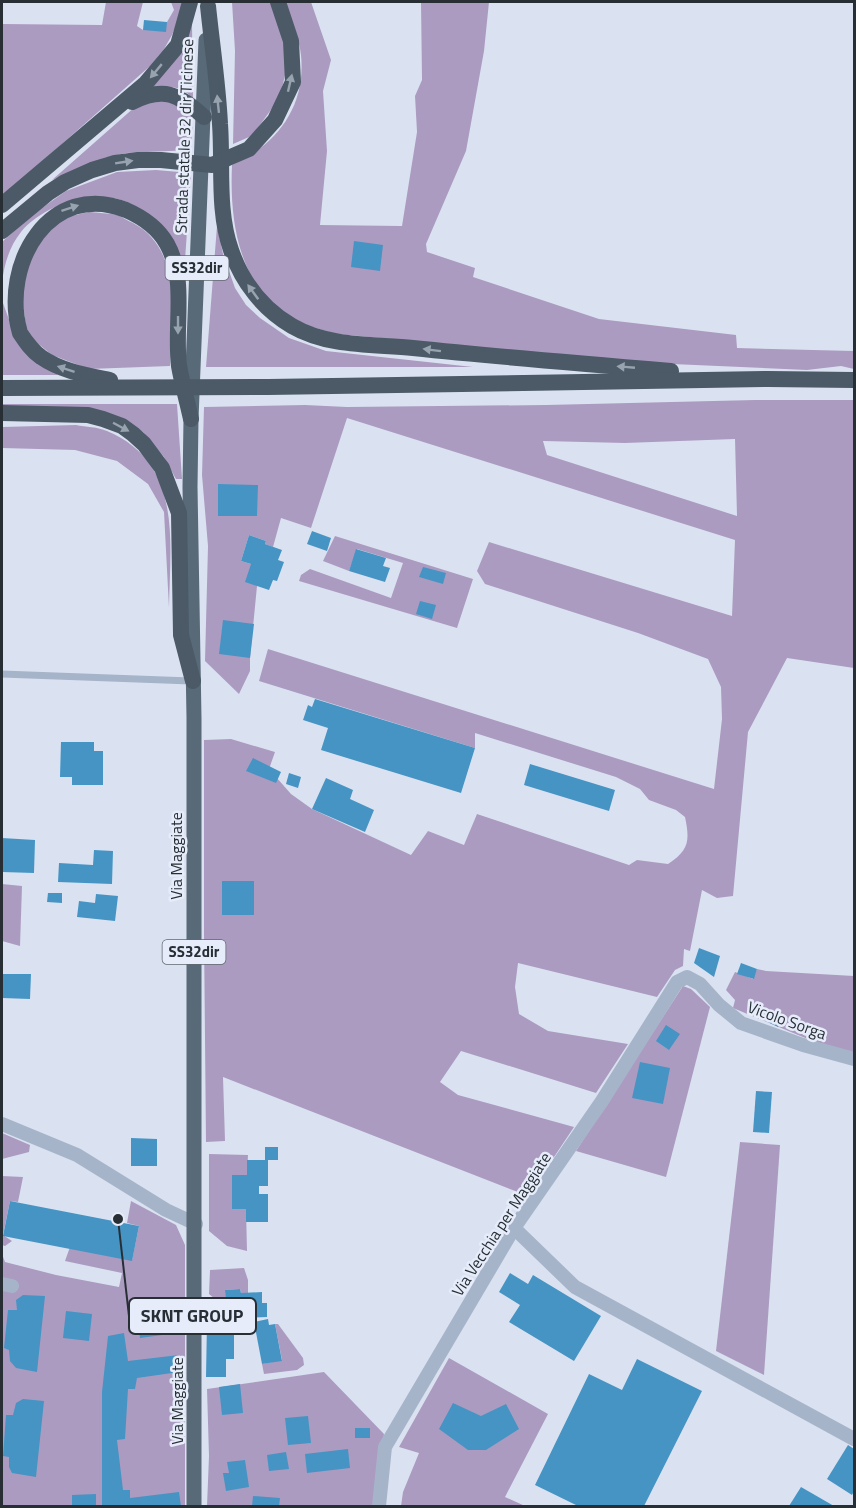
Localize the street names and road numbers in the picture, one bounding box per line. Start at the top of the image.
street label: Strada statale 32 dir Ticinese [169,38,199,234]
road number: SS32dir [166,256,228,280]
street label: Via Maggiate [164,812,188,900]
road number: SS32dir [162,940,226,964]
street label: Vicolo Sorga [744,995,830,1045]
street label: Via Vecchia per Maggiate [445,1147,557,1301]
street label: Via Maggiate [165,1357,189,1445]

